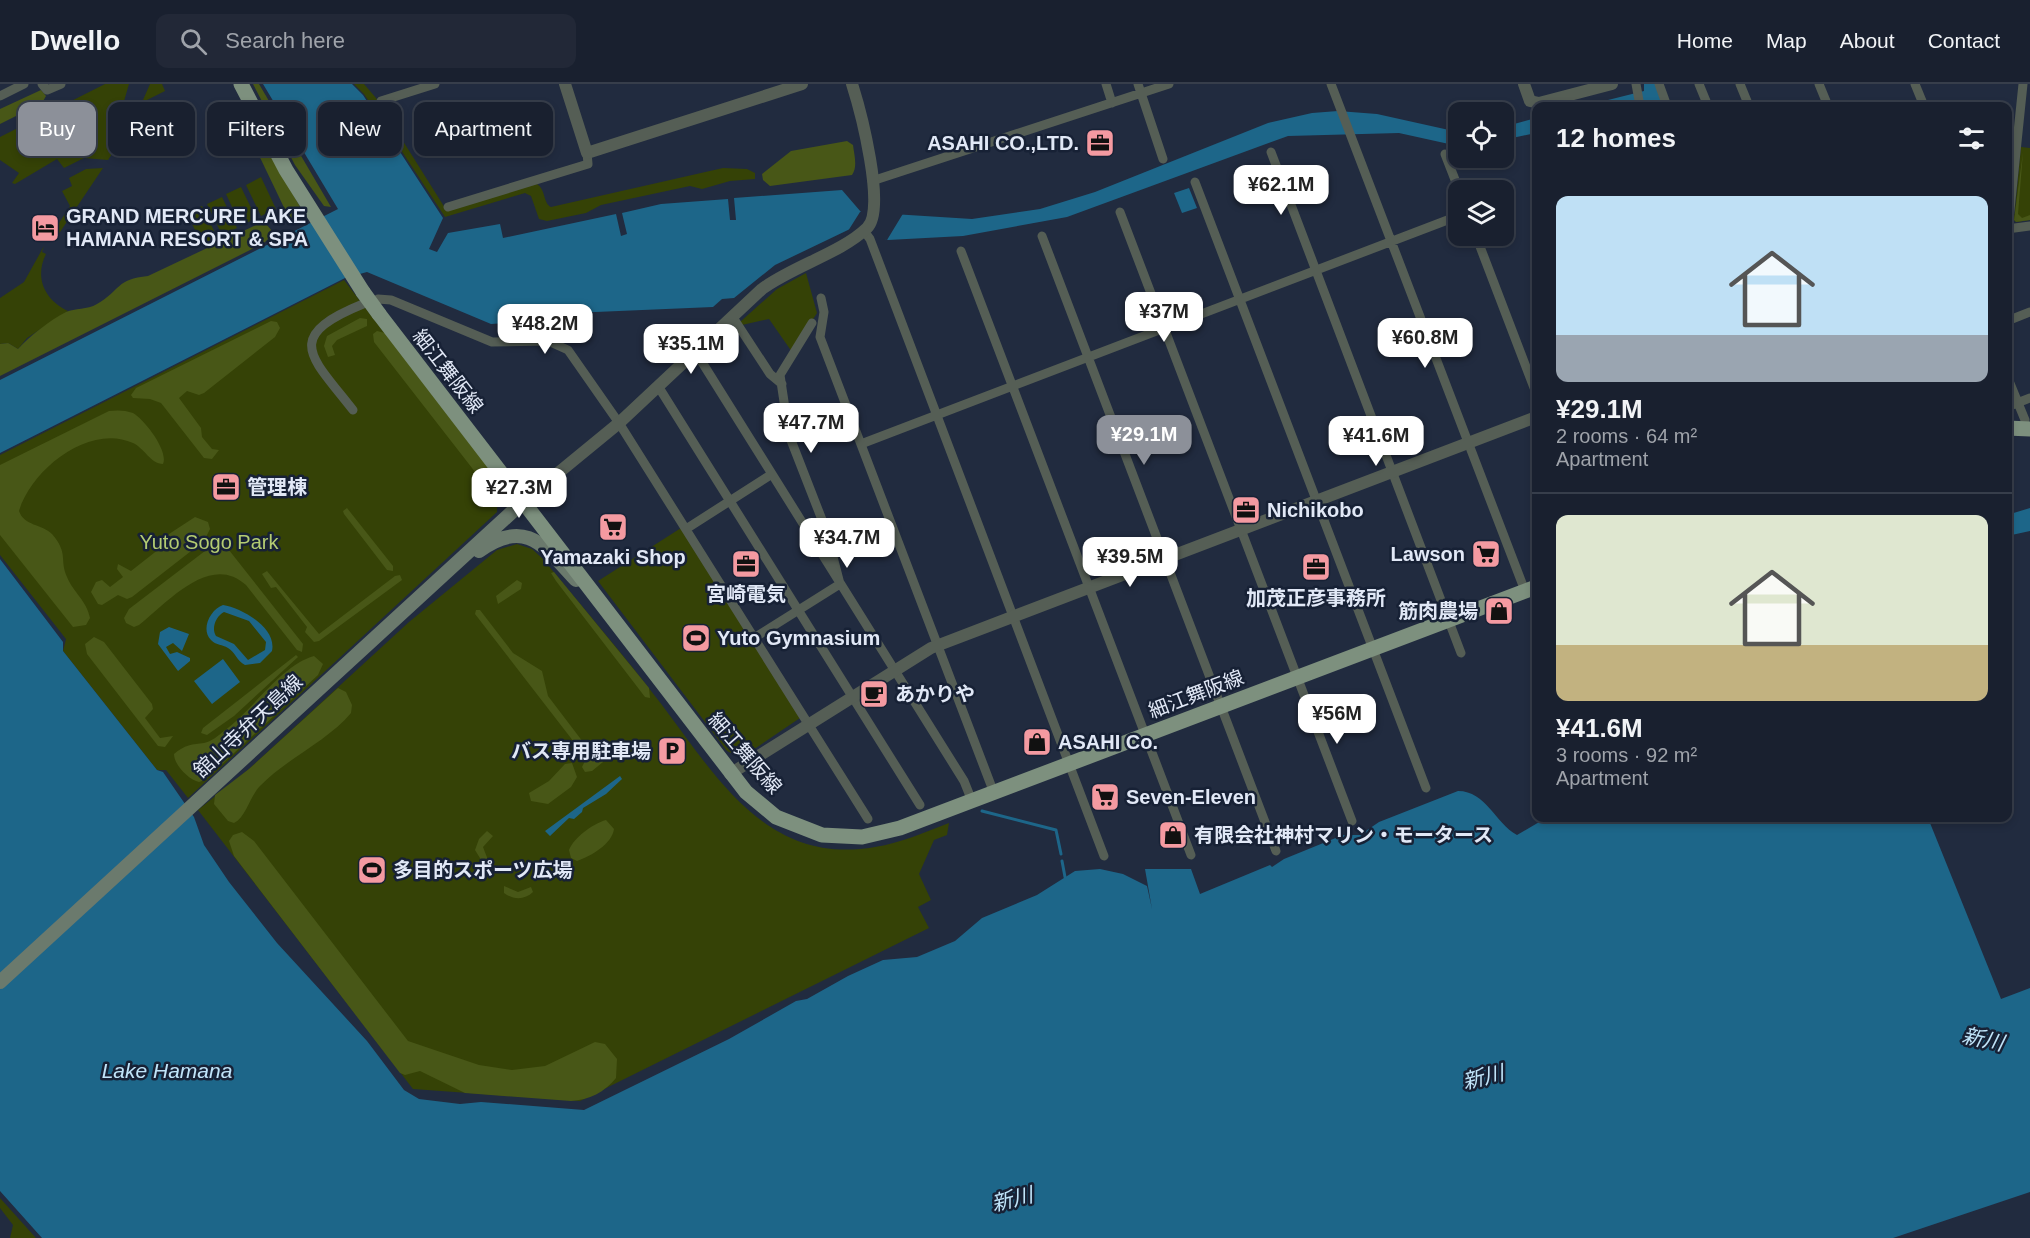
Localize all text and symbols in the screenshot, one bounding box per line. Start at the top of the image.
search box [156,14,576,68]
text: Dwello [30,25,120,56]
icon: search [177,25,210,58]
text: Search here [225,28,345,53]
text: Home [1677,29,1733,52]
text: Map [1766,29,1807,52]
text: About [1840,29,1895,52]
text: Contact [1928,29,2000,52]
chip: Buy [18,102,96,156]
chip: Rent [108,102,195,156]
chip: Filters [207,102,306,156]
chip: New [318,102,402,156]
chip: Apartment [414,102,553,156]
map controls [1448,102,1514,246]
button: locate [1448,102,1514,168]
icon: filters [1955,122,1988,155]
text: 12 homes [1556,123,1676,153]
office icon: ASAHI CO.,LTD. [1084,127,1116,159]
place label: ASAHI CO.,LTD. [927,132,1079,154]
pin: ¥62.1M [1232,165,1330,216]
text: ¥62.1M [1248,173,1314,195]
button: layers [1448,180,1514,246]
place label: GRAND MERCURE LAKE HAMANA RESORT & SPA [66,205,308,250]
hotel icon: GRAND MERCURE LAKE HAMANA RESORT & SPA [29,212,61,244]
icon: home [1718,235,1826,343]
pin: ¥37M [1128,292,1200,343]
text: ¥37M [1139,300,1189,322]
pin: ¥48.2M [496,304,594,355]
text: ¥48.2M [512,312,578,334]
pin: ¥60.8M [1376,318,1474,369]
pin: ¥35.1M [642,324,740,375]
street label: 細江舞阪線 [409,325,487,417]
text: ¥60.8M [1392,326,1458,348]
text: ¥35.1M [658,332,724,354]
text: ¥29.1M [1556,394,1643,424]
pin: ¥47.7M [762,403,860,454]
text: ¥47.7M [778,411,844,433]
pin: ¥29.1M [1095,415,1193,466]
pin: ¥41.6M [1327,416,1425,467]
text: ¥29.1M [1111,423,1177,445]
text: ¥41.6M [1343,424,1409,446]
text: 2 rooms · 64 m² [1556,425,1697,447]
text: Apartment [1556,448,1648,470]
pin: ¥27.3M [470,468,568,519]
office icon: 管理棟 [210,471,242,503]
place label: 管理棟 [247,476,307,498]
text: ¥27.3M [486,476,552,498]
office icon: Nichikobo [1230,494,1262,526]
place label: Nichikobo [1267,499,1364,521]
supermarket icon: Yamazaki Shop [597,511,629,543]
pin: ¥34.7M [798,518,896,569]
text: ¥34.7M [814,526,880,548]
park label: Yuto Sogo Park [140,531,279,553]
pin: ¥39.5M [1081,537,1179,588]
supermarket icon: Lawson [1470,538,1502,570]
place label: Lawson [1391,543,1465,565]
text: ¥39.5M [1097,545,1163,567]
place label: Yamazaki Shop [540,546,686,568]
office icon: 宮崎電気 [730,548,762,580]
office icon: 加茂正彦事務所 [1300,551,1332,583]
icon: home [1718,554,1826,662]
place label: 宮崎電気 [706,583,786,605]
place label: 加茂正彦事務所 [1246,587,1386,609]
shop icon: 筋肉農場 [1483,595,1515,627]
place label: 筋肉農場 [1398,600,1478,622]
sports icon: Yuto Gymnasium [680,622,712,654]
place label: Yuto Gymnasium [717,627,880,649]
street label: 細江舞阪線 [1145,666,1247,722]
street label: 舘山寺弁天島線 [189,670,307,782]
cafe icon: あかりや [858,678,890,710]
place label: あかりや [895,683,975,705]
pin: ¥56M [1301,694,1373,745]
text: ¥56M [1312,702,1362,724]
street label: 細江舞阪線 [704,708,786,798]
text: ¥41.6M [1556,713,1643,743]
shop icon: ASAHI Co. [1021,726,1053,758]
place label: ASAHI Co. [1058,731,1158,753]
parking icon: バス専用駐車場 [656,735,688,767]
place label: バス専用駐車場 [511,740,651,762]
text: 3 rooms · 92 m² [1556,744,1697,766]
text: Apartment [1556,767,1648,789]
supermarket icon: Seven-Eleven [1089,781,1121,813]
place label: Seven-Eleven [1126,786,1256,808]
shop icon: 有限会社神村マリン・モータース [1157,819,1189,851]
place label: 有限会社神村マリン・モータース [1194,824,1493,846]
sports icon: 多目的スポーツ広場 [356,854,388,886]
place label: 多目的スポーツ広場 [393,859,573,881]
water label: 新川 [1960,1023,2008,1055]
water label: Lake Hamana [102,1059,232,1082]
water label: 新川 [1460,1060,1508,1093]
water label: 新川 [989,1182,1037,1215]

